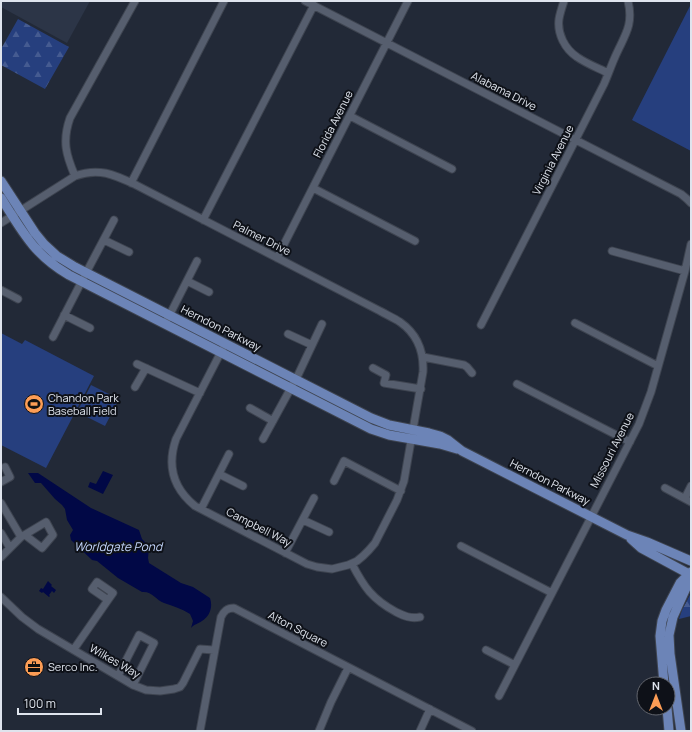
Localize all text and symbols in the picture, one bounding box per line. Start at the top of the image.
street label: Alabama Drive [469,68,540,114]
street label: Florida Avenue [309,87,356,160]
street label: Virginia Avenue [528,122,577,197]
street label: Palmer Drive [231,217,294,259]
street label: Herndon Parkway [179,301,264,354]
place label: Chandon Park Baseball Field [48,390,119,418]
sports icon: Chandon Park Baseball Field [23,393,45,415]
street label: Missouri Avenue [586,409,637,490]
street label: Herndon Parkway [508,455,593,508]
street label: Campbell Way [224,504,295,550]
water label: Worldgate Pond [74,538,164,555]
street label: Alton Square [266,607,331,650]
street label: Wilkes Way [87,640,144,681]
office icon: Serco Inc. [23,656,45,678]
place label: Serco Inc. [48,659,97,674]
north arrow [636,676,676,716]
text: N [652,678,660,693]
scale bar [18,690,101,716]
text: 100 m [24,695,56,712]

